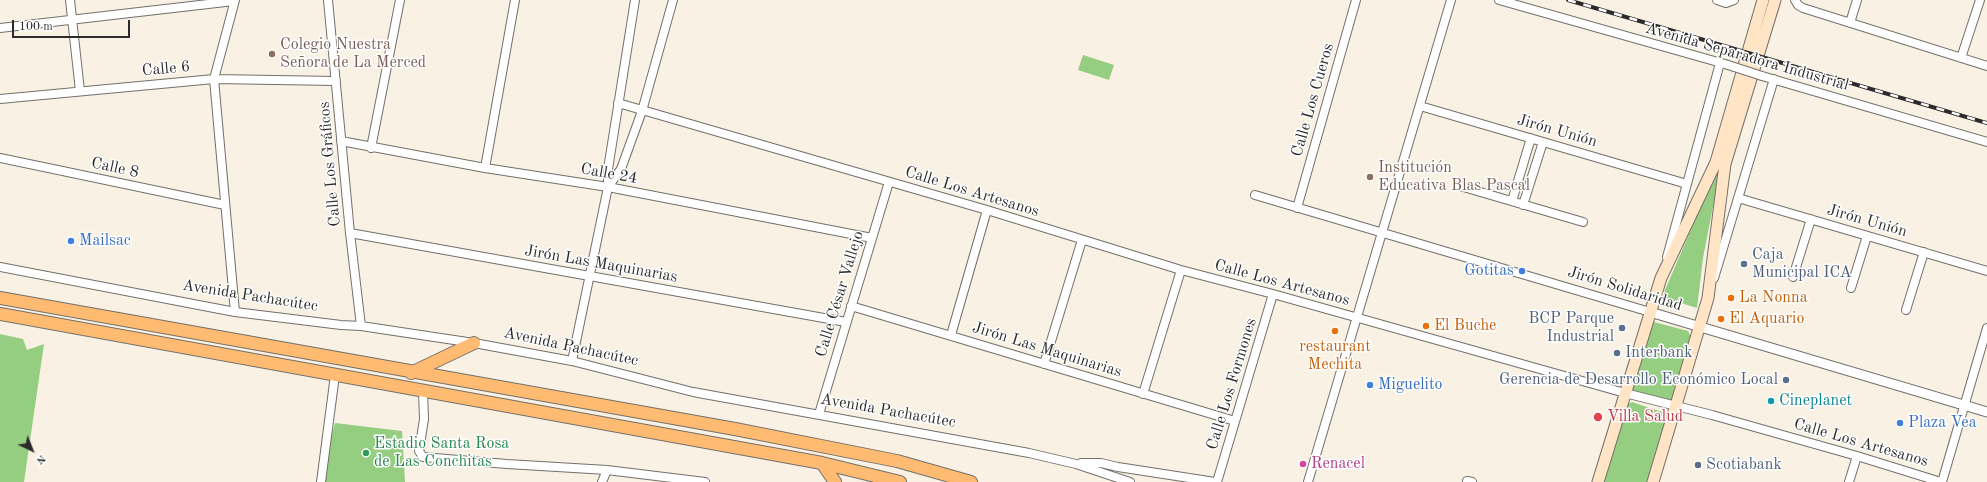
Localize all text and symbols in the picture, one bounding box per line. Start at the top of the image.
scale bar [14,12,132,38]
street label: Avenida Separadora Industrial [1643,19,1851,95]
text: 100 m [19,21,53,33]
place label: Colegio Nuestra Señora de La Merced [280,35,426,73]
street label: Calle Los Cueros [1288,41,1338,159]
marker: Colegio Nuestra Señora de La Merced [267,49,277,59]
street label: Calle 6 [141,57,191,81]
street label: Calle Los Gráficos [315,101,345,227]
street label: Jirón Unión [1515,110,1599,152]
street label: Calle 8 [89,154,141,182]
place label: Institución Educativa Blas Pascal [1378,158,1530,196]
street label: Calle 24 [579,160,639,188]
street label: Calle Los Artesanos [903,162,1041,222]
marker: Institución Educativa Blas Pascal [1365,172,1375,182]
street label: Jirón Unión [1825,200,1909,242]
street label: Calle César Vallejo [812,229,868,359]
place label: Mailsac [79,231,131,251]
marker: Mailsac [66,236,76,246]
street label: Jirón Las Maquinarias [523,241,679,287]
place label: Caja Municipal ICA [1752,245,1852,283]
street label: Calle Los Artesanos [1212,256,1352,310]
marker: Caja Municipal ICA [1739,259,1749,269]
place label: Gotitas [1464,261,1514,281]
street label: Jirón Solidaridad [1565,262,1685,316]
marker: Gotitas [1517,266,1527,276]
street label: Avenida Pachacútec [181,276,319,316]
place label: La Nonna [1739,288,1808,308]
marker: La Nonna [1726,293,1736,303]
place label: BCP Parque Industrial [1528,309,1614,347]
place label: El Aquario [1729,309,1804,329]
marker: El Aquario [1716,314,1726,324]
street label: Calle Los Formones [1203,316,1261,452]
place label: El Buche [1434,316,1496,336]
street label: Jirón Las Maquinarias [970,318,1124,382]
marker: El Buche [1421,321,1431,331]
street label: Avenida Pachacútec [502,323,640,371]
marker: BCP Parque Industrial [1617,323,1627,333]
marker: restaurant Mechita [1330,326,1340,336]
place label: restaurant Mechita [1299,337,1371,375]
place label: Interbank [1625,343,1693,363]
marker: Interbank [1612,348,1622,358]
place label: Gerencia de Desarrollo Económico Local [1499,370,1778,390]
place label: Miguelito [1378,375,1442,395]
marker: Gerencia de Desarrollo Económico Local [1781,375,1791,385]
marker: Miguelito [1365,380,1375,390]
street label: Avenida Pachacútec [819,390,957,432]
place label: Cineplanet [1779,391,1852,411]
marker: Cineplanet [1766,396,1776,406]
place label: Villa Salud [1607,407,1683,427]
marker: Villa Salud [1592,411,1604,423]
place label: Plaza Vea [1908,413,1977,433]
street label: Calle Los Artesanos [1791,415,1931,471]
marker: Plaza Vea [1895,418,1905,428]
north arrow [12,430,52,470]
place label: Estadio Santa Rosa de Las Conchitas [374,434,509,472]
marker: Estadio Santa Rosa de Las Conchitas [361,448,371,458]
text: N [34,452,47,466]
place label: Renacel [1311,454,1365,474]
place label: Scotiabank [1706,455,1782,475]
marker: Renacel [1298,459,1308,469]
marker: Scotiabank [1693,460,1703,470]

